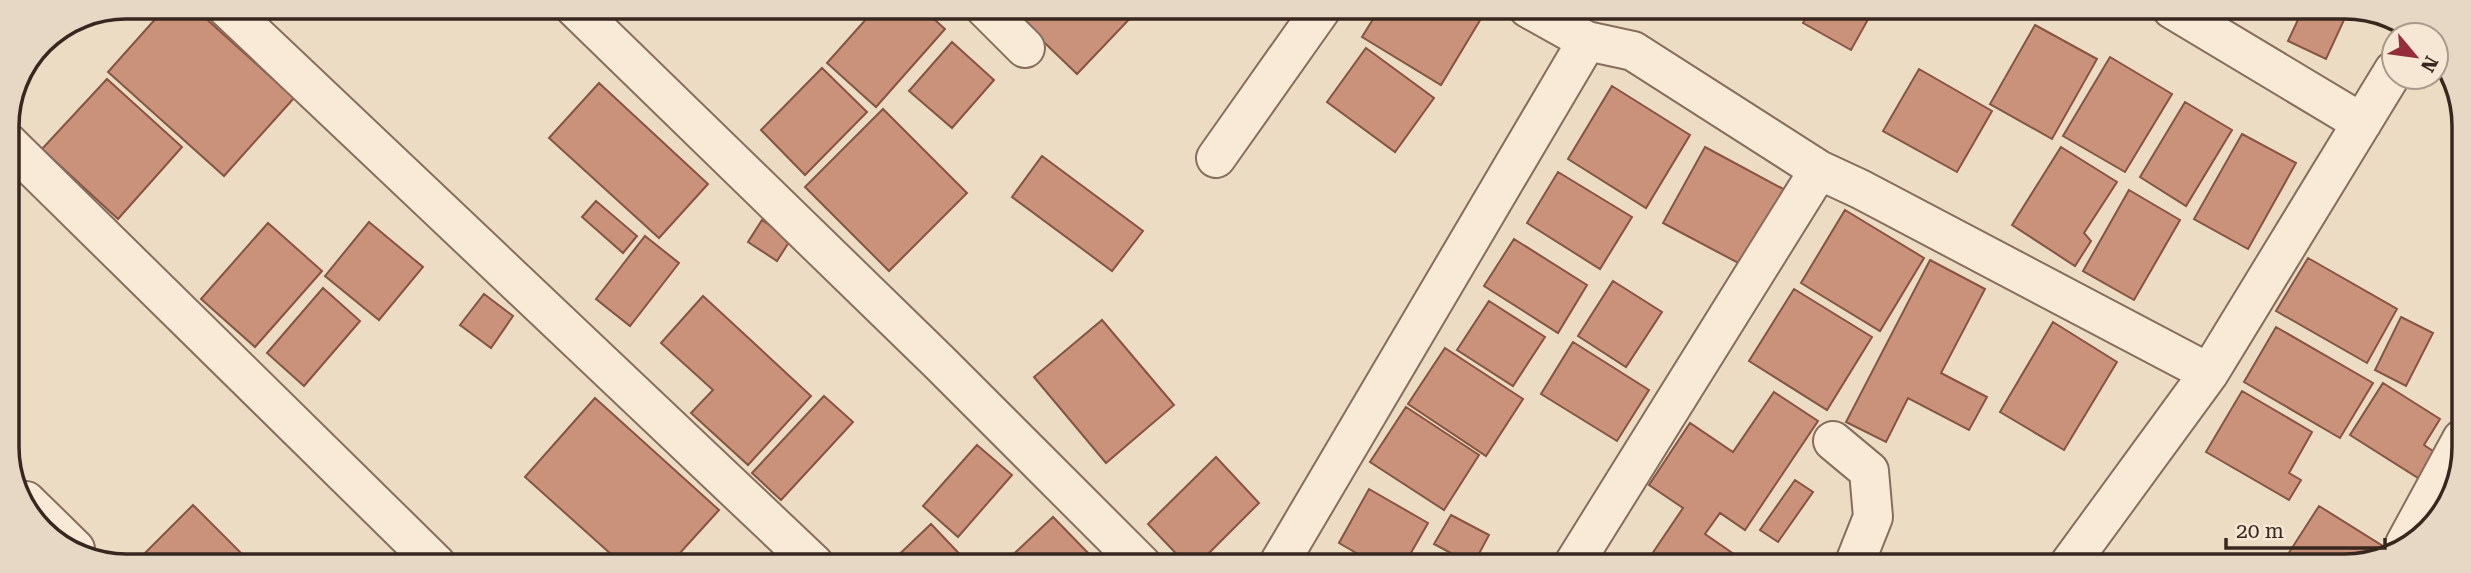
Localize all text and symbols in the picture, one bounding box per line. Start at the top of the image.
north arrow [2380,21,2450,91]
text: N [2416,52,2443,76]
scale bar [2226,506,2385,550]
text: 20 m [2236,519,2284,543]

